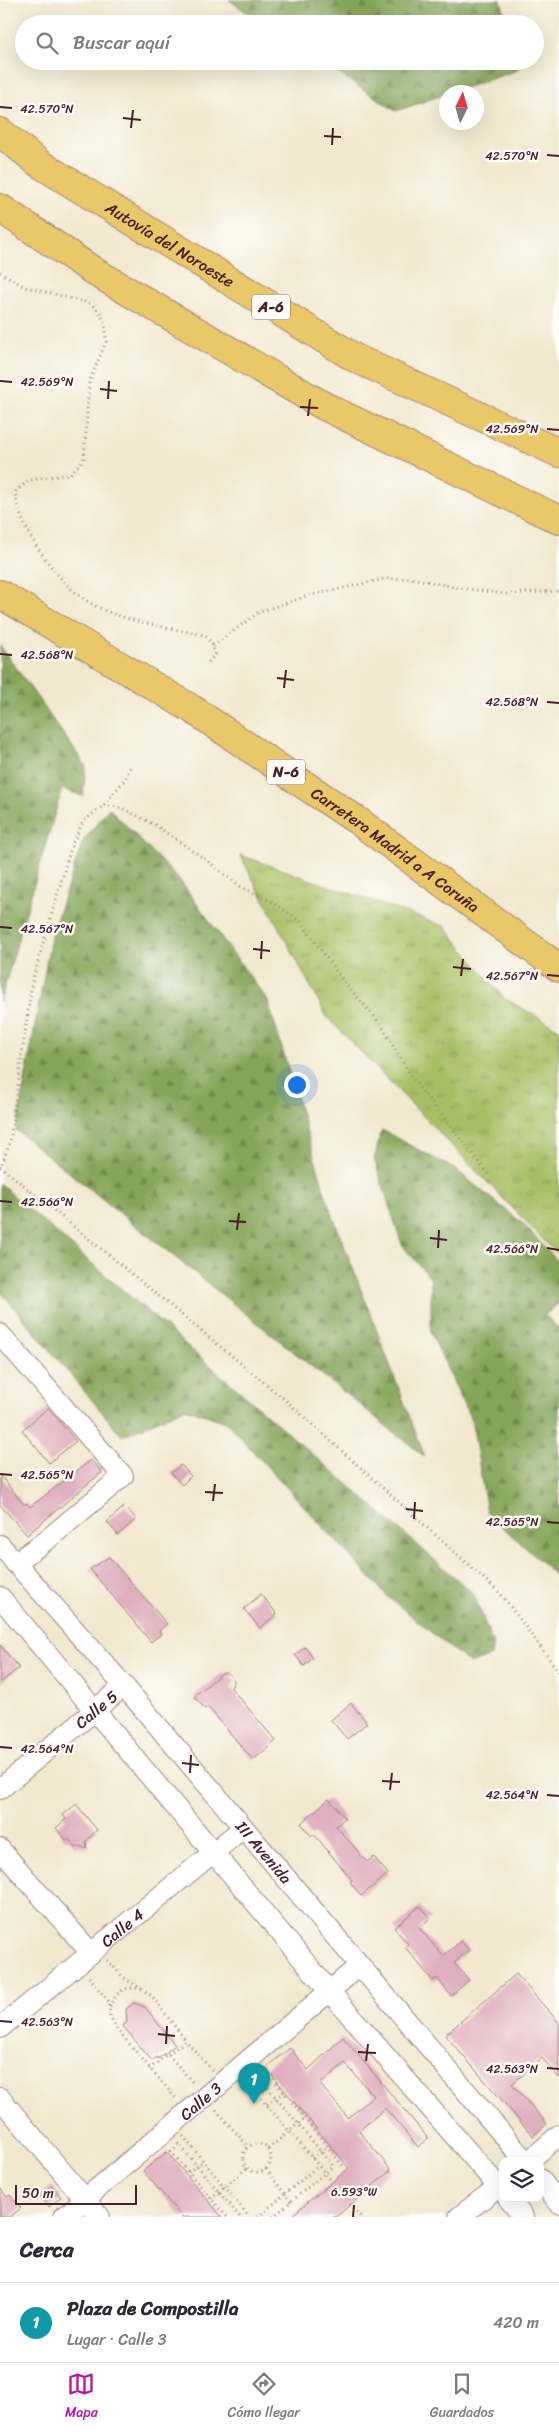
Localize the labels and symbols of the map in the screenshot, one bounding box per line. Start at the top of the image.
north arrow [439,85,484,130]
text: 42.570°N [20,98,74,120]
text: 42.570°N [485,145,539,167]
street label: Autovía del Noroeste [99,193,240,296]
road number: A-6 [252,294,290,320]
text: 42.569°N [20,371,74,393]
text: 42.569°N [485,418,539,440]
text: 42.568°N [21,644,74,666]
text: 42.568°N [486,691,539,713]
road number: N-6 [267,760,305,784]
street label: Carretera Madrid a A Coruña [305,779,486,921]
text: 42.567°N [21,918,74,940]
text: 42.567°N [486,965,539,987]
your location [284,1072,310,1098]
text: 42.566°N [21,1191,74,1213]
text: 42.566°N [486,1238,539,1260]
text: 42.565°N [21,1464,74,1486]
text: 42.565°N [486,1511,539,1533]
street label: Calle 5 [68,1682,125,1736]
text: 42.564°N [20,1738,74,1760]
text: 42.564°N [485,1784,539,1806]
street label: III Avenida [227,1813,299,1891]
street label: Calle 4 [94,1901,151,1955]
text: 42.563°N [21,2011,74,2033]
text: 42.563°N [486,2058,539,2080]
pin: 1 [238,2063,270,2104]
street label: Calle 3 [173,2075,229,2128]
text: 6.593°W [331,2181,378,2203]
scale bar [15,2182,138,2205]

